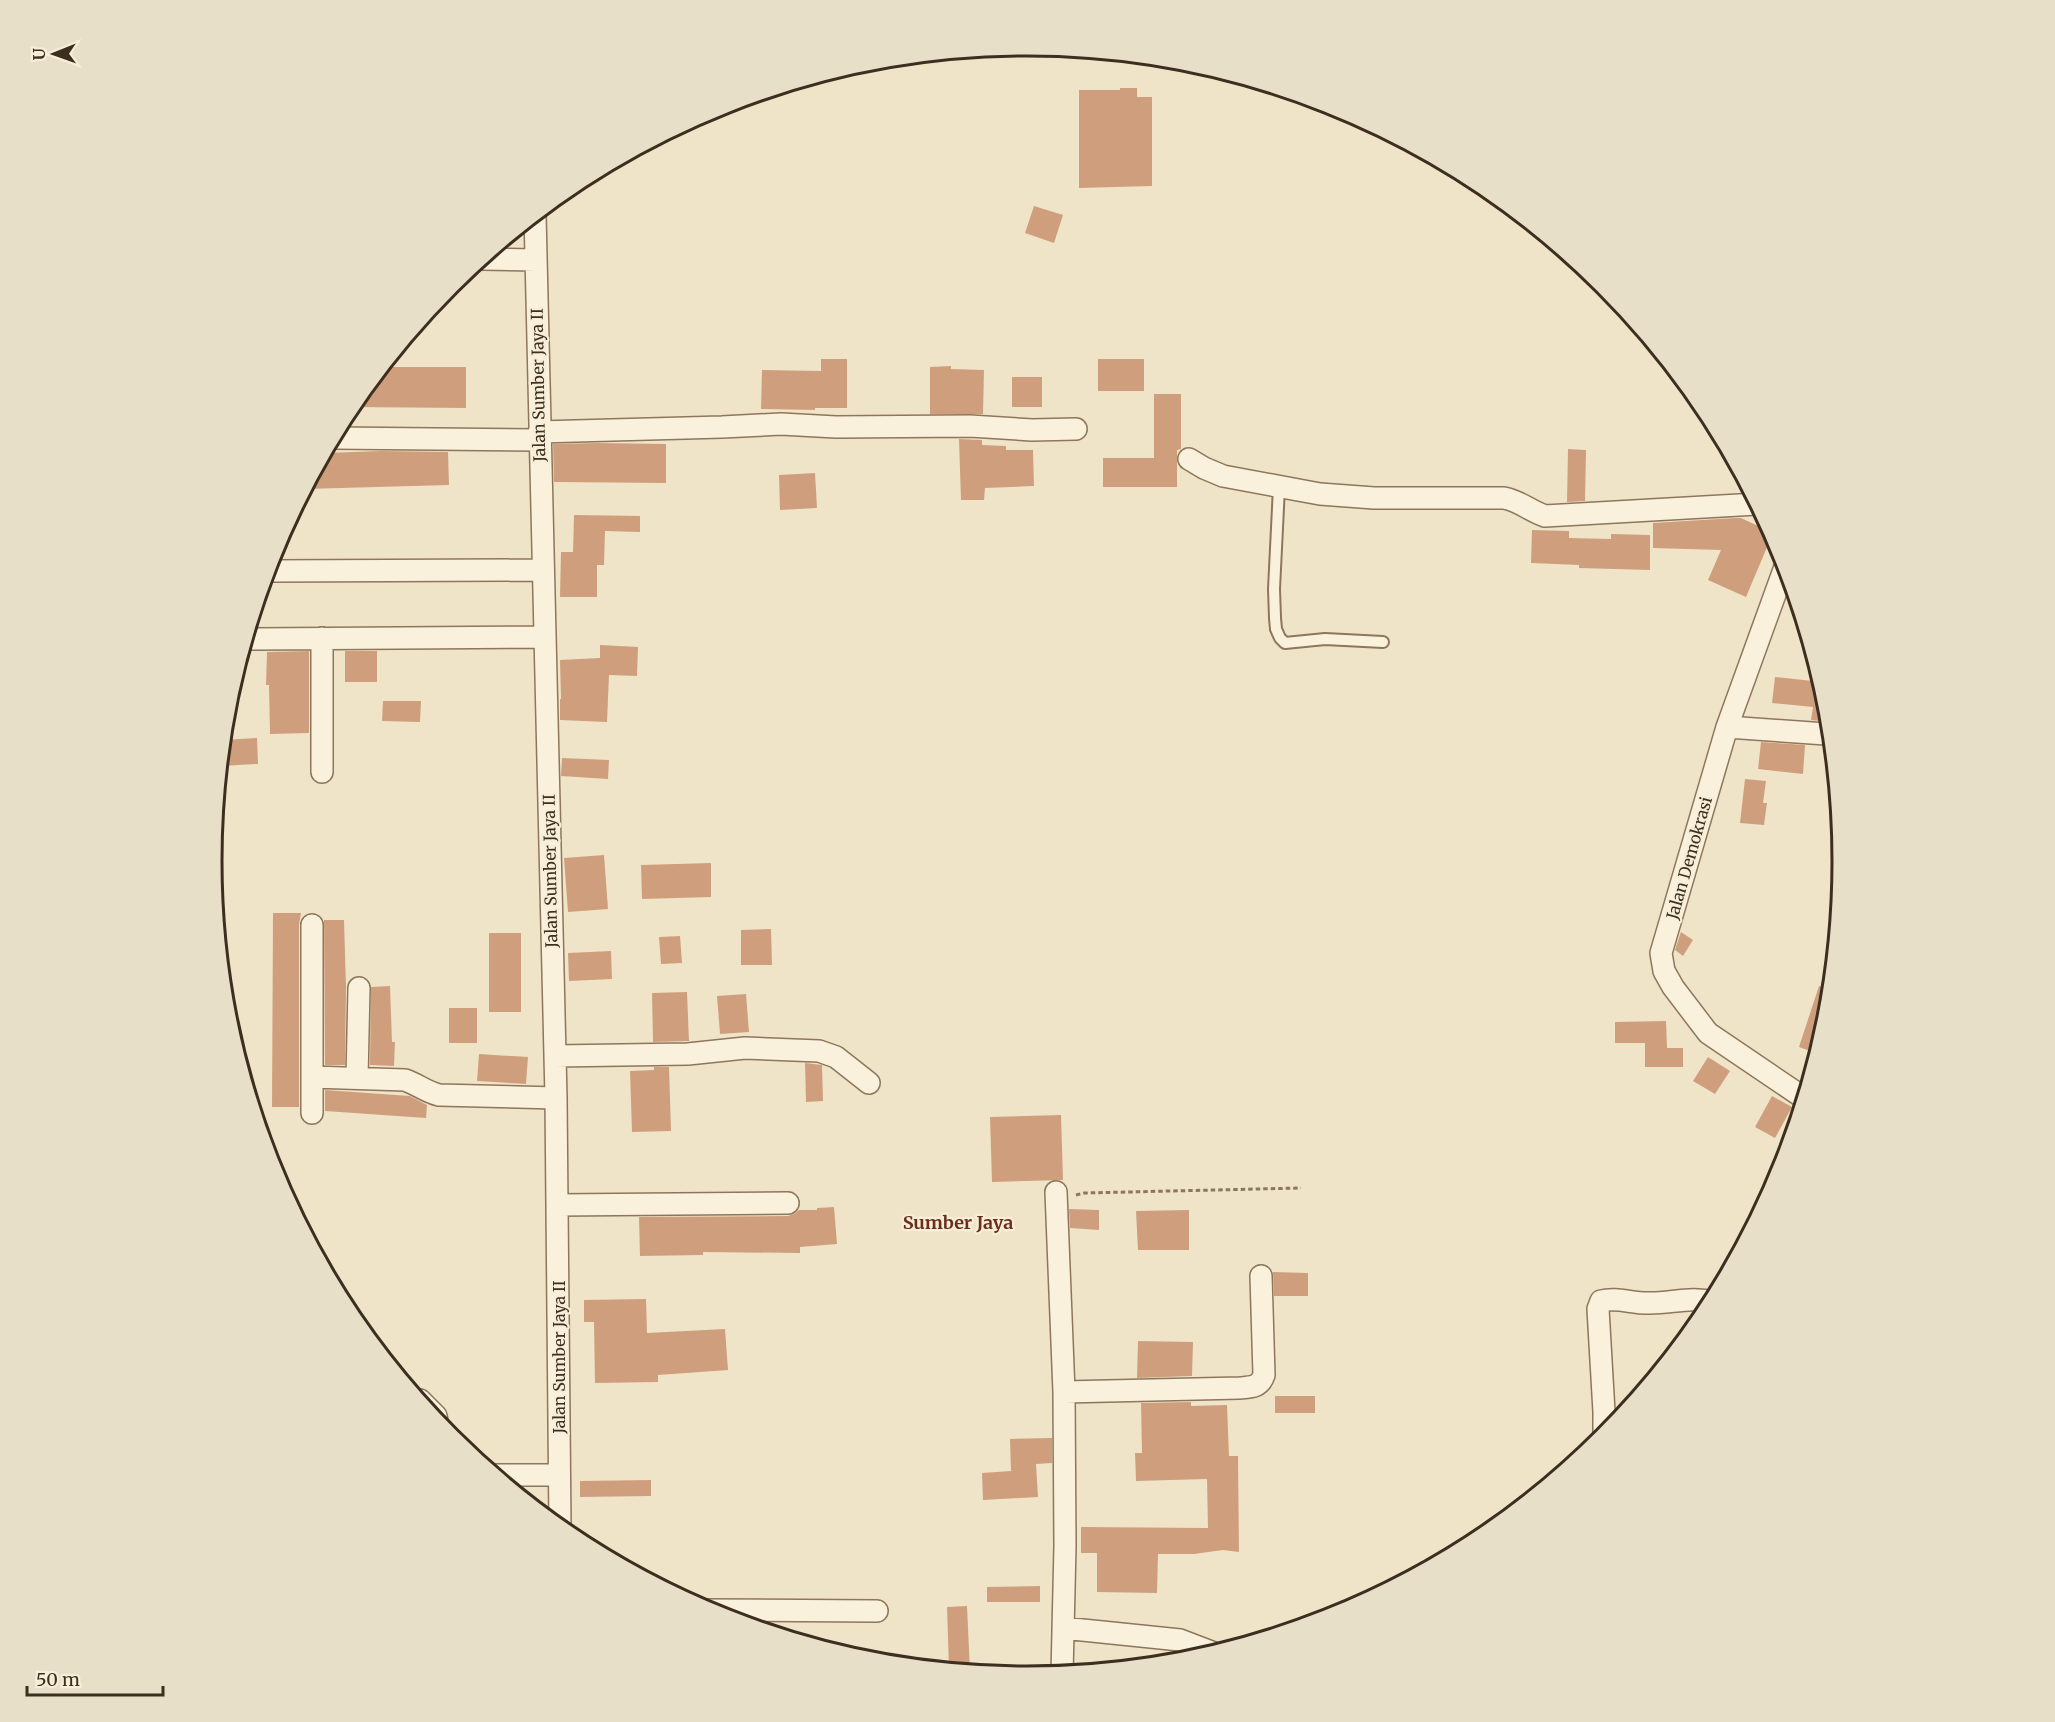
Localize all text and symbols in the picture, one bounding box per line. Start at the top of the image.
north arrow [24,24,84,84]
text: U [29,48,49,60]
street label: Jalan Sumber Jaya II [527,308,549,463]
street label: Jalan Sumber Jaya II [539,794,561,949]
street label: Jalan Demokrasi [1662,794,1716,923]
district label: Sumber Jaya [903,1211,1013,1234]
street label: Jalan Sumber Jaya II [549,1280,569,1435]
scale bar [27,1659,164,1697]
text: 50 m [36,1668,80,1691]

